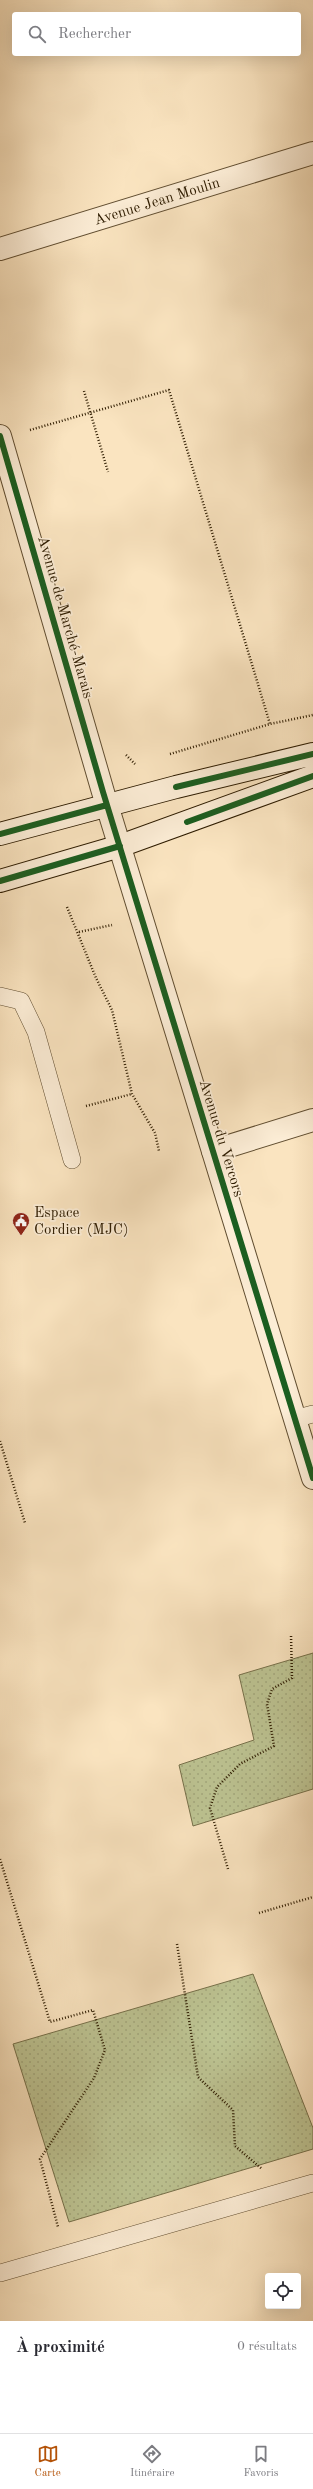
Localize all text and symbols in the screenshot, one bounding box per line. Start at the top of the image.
search box [12,12,301,56]
icon: search [26,23,48,45]
text: Rechercher [58,27,131,42]
street label: Avenue Jean Moulin [92,176,222,229]
street label: Avenue de Marché-Marais [34,535,95,700]
street label: Avenue du Vercors [196,1078,246,1199]
place label: Espace Cordier (MJC) [34,1206,129,1238]
public building icon: Espace Cordier (MJC) [11,1211,31,1236]
map controls [265,2273,301,2309]
button: locate [265,2273,301,2309]
text: À proximité [16,2339,105,2356]
text: 0 résultats [237,2340,297,2353]
tab: Carte [35,2443,61,2481]
tab: Itinéraire [130,2443,175,2481]
tab: Favoris [244,2443,278,2481]

